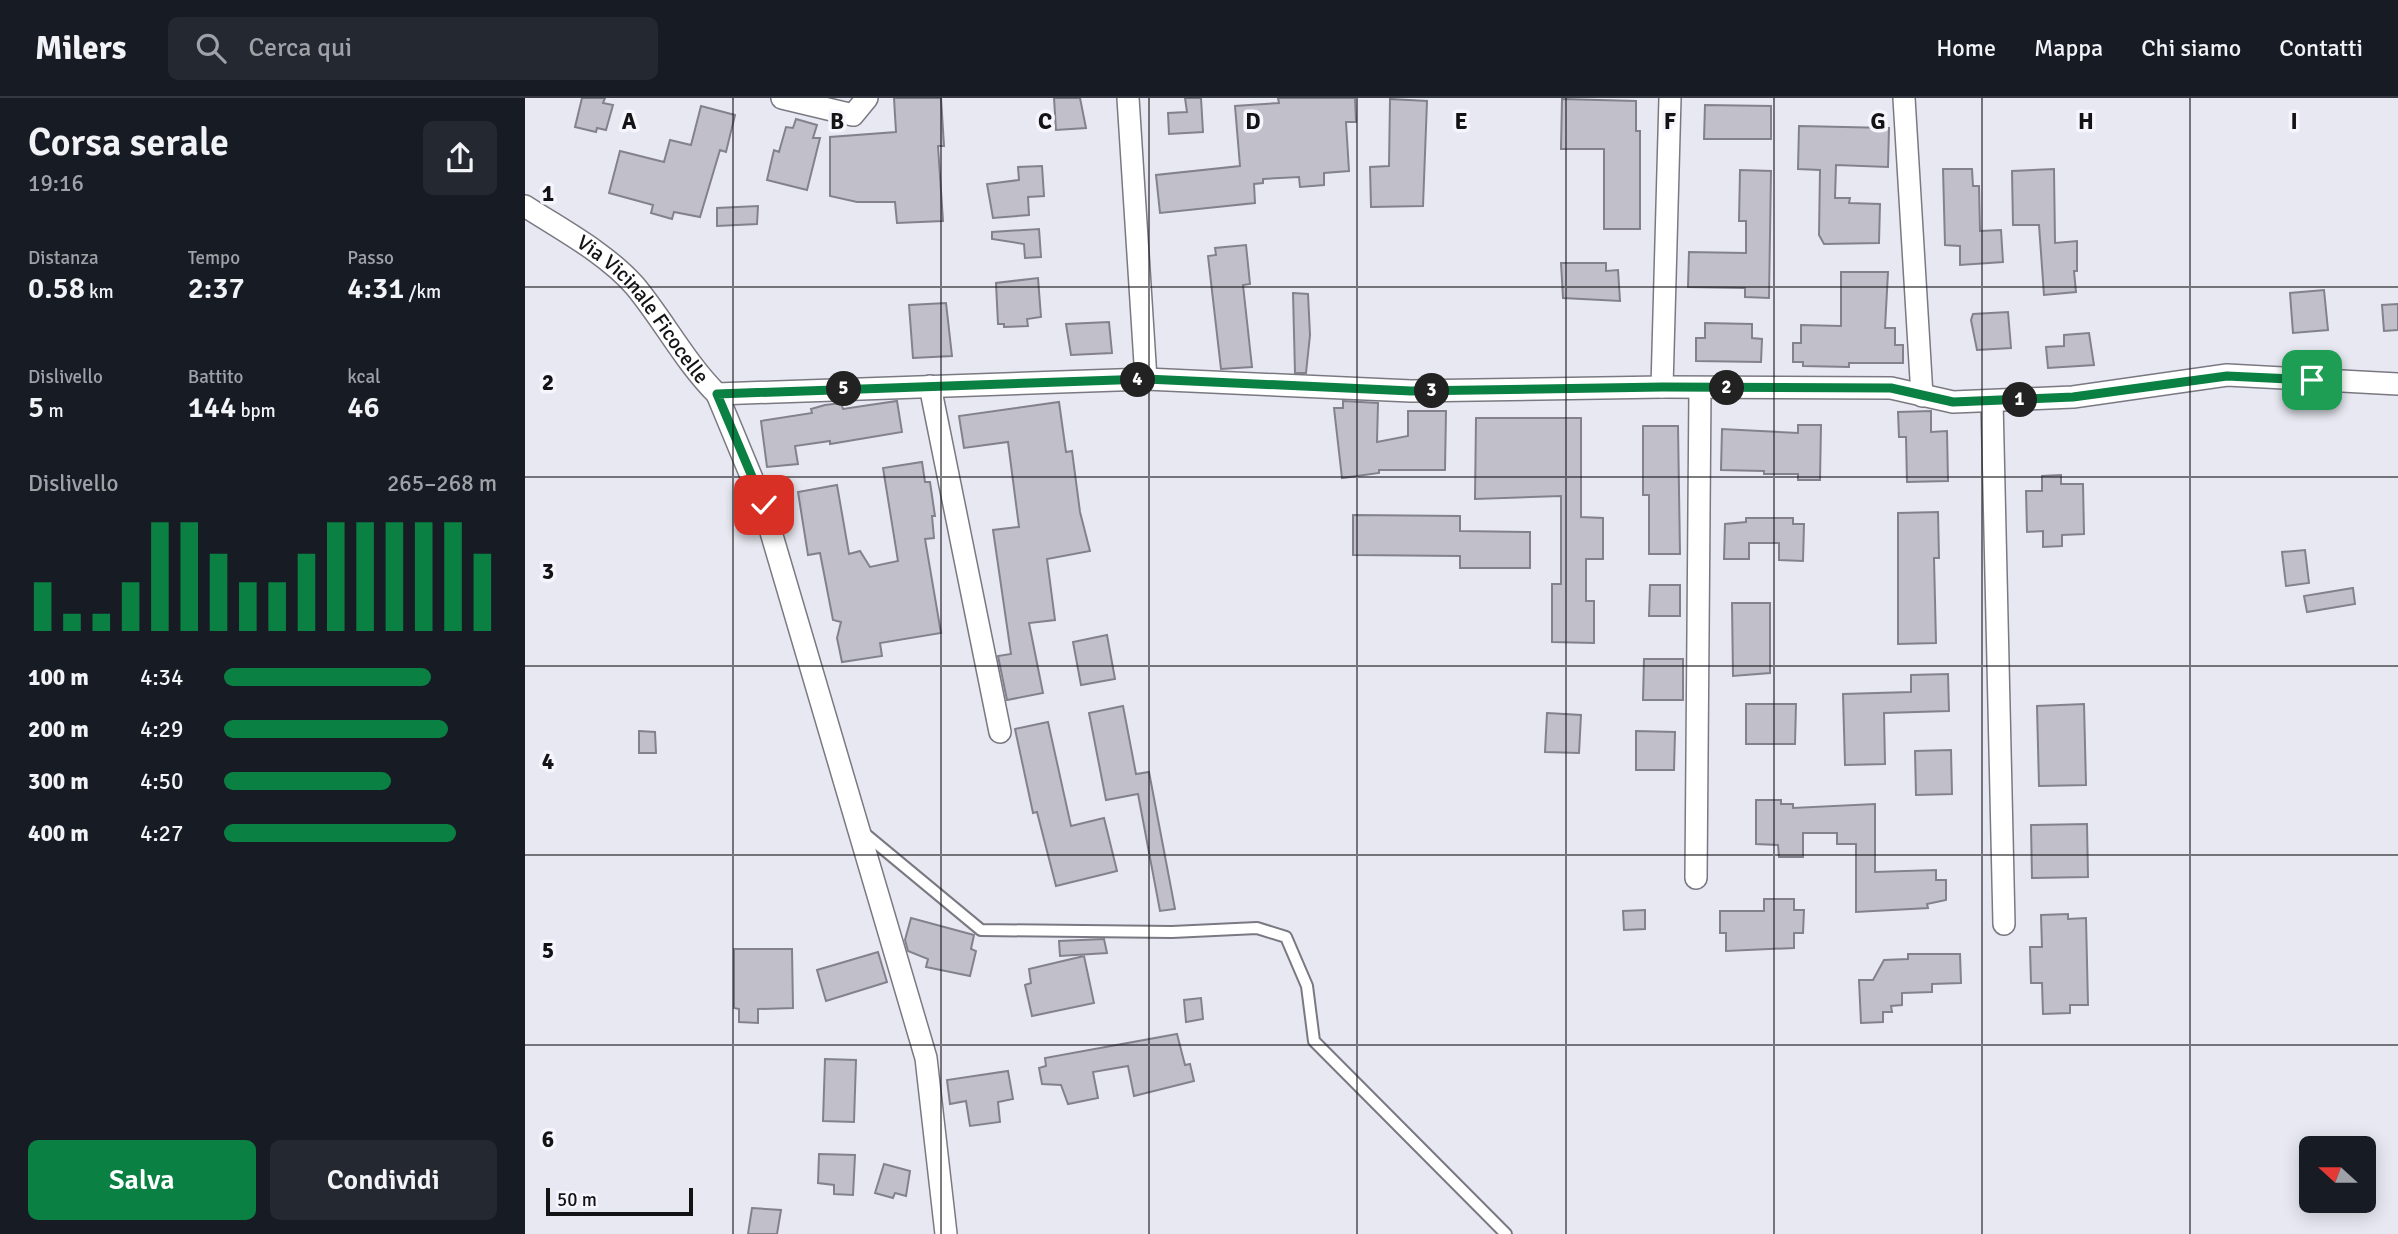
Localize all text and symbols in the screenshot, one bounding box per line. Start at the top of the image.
search box [168,17,658,80]
text: Milers [35,28,126,69]
icon: search [192,29,230,67]
text: Cerca qui [248,32,352,64]
text: Home [1936,33,1996,63]
text: Mappa [2034,33,2103,63]
text: Chi siamo [2141,33,2241,63]
text: Contatti [2279,33,2363,63]
text: A [622,107,637,136]
text: B [830,107,844,136]
text: C [1038,107,1052,136]
text: D [1245,107,1261,136]
text: E [1454,107,1468,136]
text: F [1664,107,1676,136]
text: G [1870,107,1886,136]
text: H [2078,107,2094,136]
text: I [2290,107,2298,136]
text: Corsa serale [28,119,229,166]
button: share [423,121,497,195]
text: 19:16 [28,169,84,198]
text: 1 [542,179,554,208]
street label: Via Vicinale Ficocelle [572,229,715,389]
text: Distanza [28,246,99,270]
text: Tempo [188,246,240,270]
text: Passo [347,246,394,270]
text: 0.58 [28,270,85,307]
text: 2:37 [188,270,245,307]
text: 4:31 [347,270,404,307]
text: km [85,280,114,304]
text: /km [404,280,441,304]
pin [2282,350,2342,410]
icon: arrive [2293,361,2331,399]
pin: 4 [1121,362,1155,398]
text: Dislivello [28,365,103,389]
text: Battito [188,365,243,389]
text: kcal [347,365,381,389]
text: 4 [1132,367,1143,391]
text: 2 [542,368,554,397]
pin: 2 [1709,370,1745,406]
pin: 5 [827,372,861,406]
pin: 3 [1415,374,1450,408]
text: 2 [1721,375,1732,399]
text: 5 [838,376,849,400]
text: 3 [1426,378,1437,402]
pin: 1 [2003,382,2037,418]
text: 1 [2014,387,2025,411]
text: 5 [28,389,44,426]
text: 144 [188,389,236,426]
text: 46 [347,389,380,426]
text: m [44,399,64,423]
text: bpm [236,399,276,423]
text: Dislivello [28,469,119,498]
text: 265–268 m [387,469,497,498]
pin [734,475,794,535]
icon: check [745,486,783,524]
text: 3 [542,557,554,586]
text: 100 m [28,663,89,692]
text: 4:34 [140,663,183,692]
text: 200 m [28,715,89,744]
text: 4:29 [140,715,183,744]
text: 4 [542,747,554,776]
text: 300 m [28,767,89,796]
text: 4:50 [140,767,183,796]
text: 400 m [28,819,89,848]
text: 4:27 [140,819,183,848]
text: 5 [542,936,554,965]
text: 6 [542,1125,554,1154]
north arrow [2299,1136,2377,1213]
map controls [2299,1136,2376,1213]
button: Salva [28,1140,256,1220]
button: Condividi [270,1140,497,1220]
scale bar [546,1185,693,1217]
text: 50 m [557,1188,597,1212]

